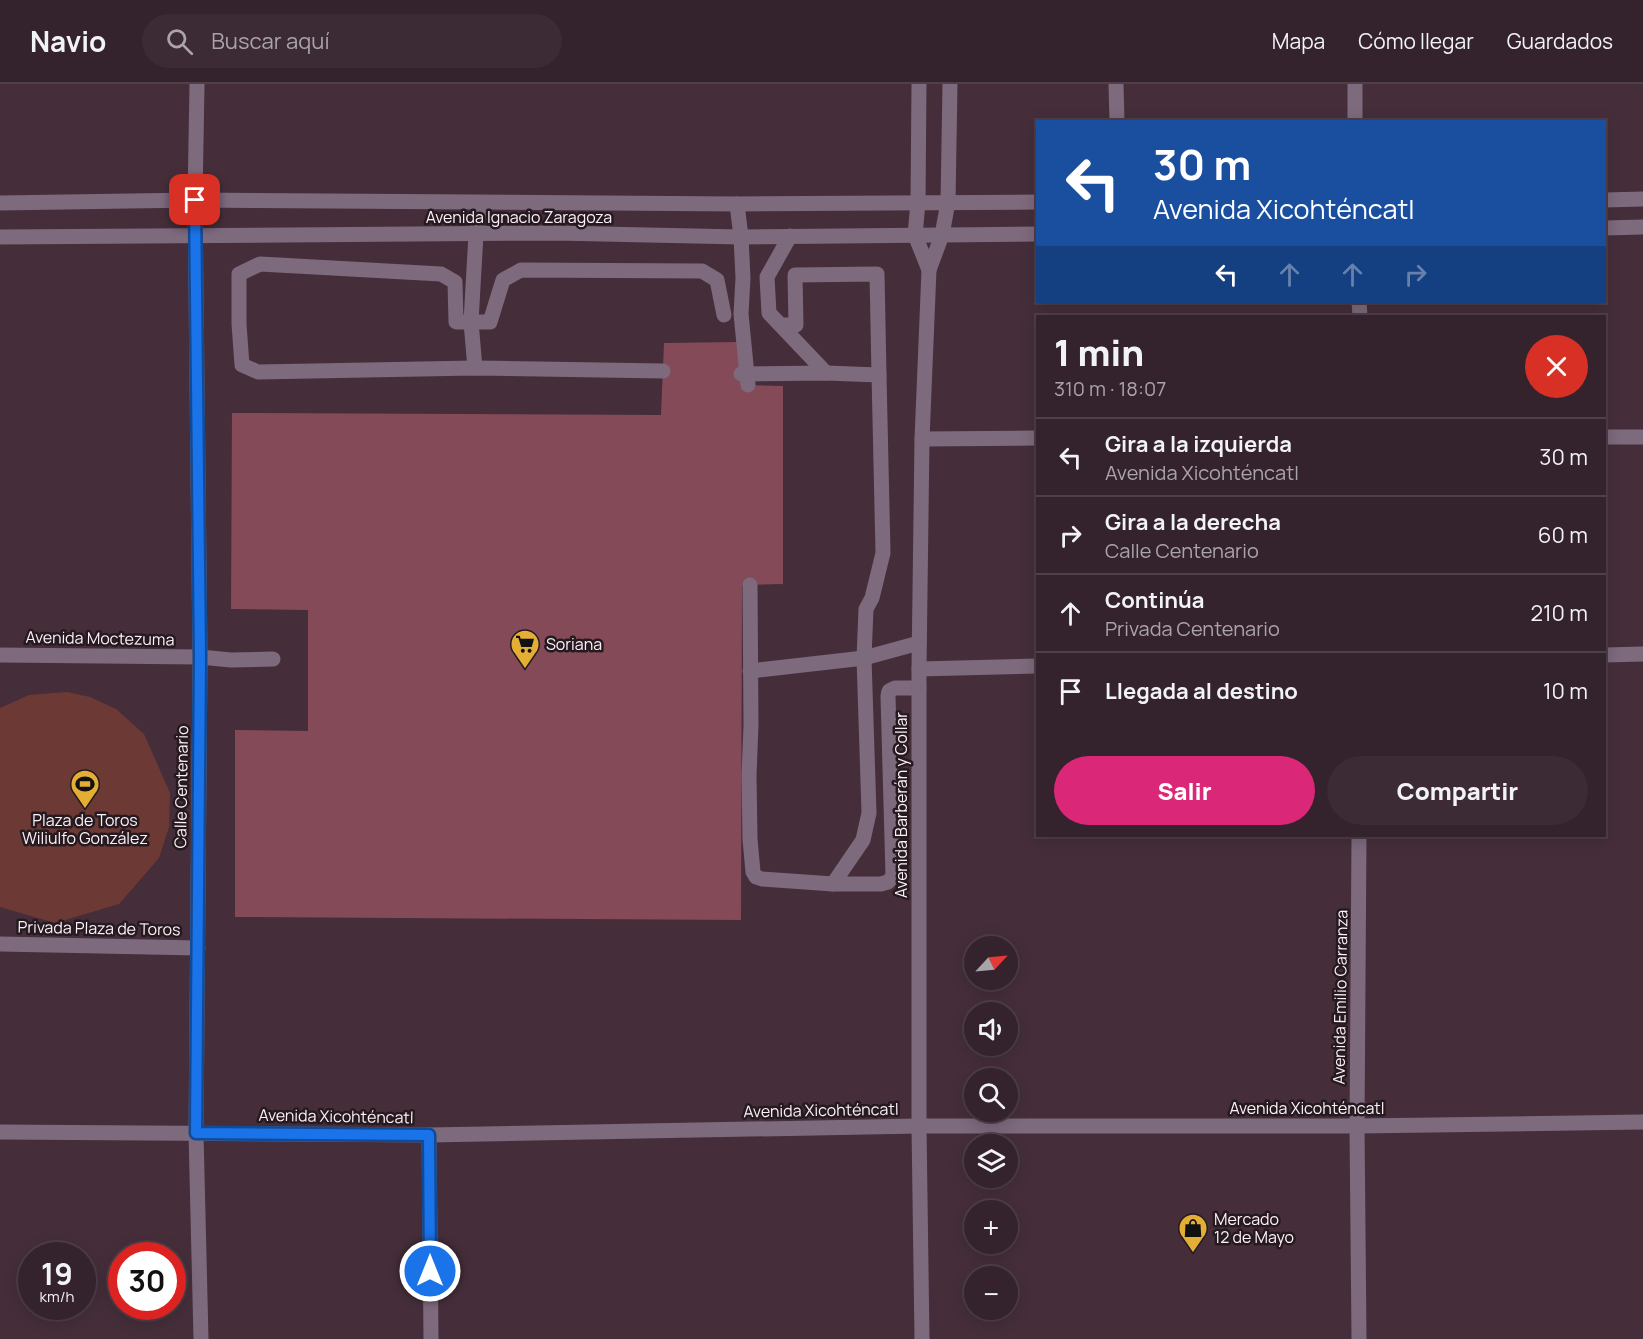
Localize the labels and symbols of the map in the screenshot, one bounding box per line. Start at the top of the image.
pin [169,174,220,225]
street label: Avenida Ignacio Zaragoza [426,206,612,228]
street label: Avenida Moctezuma [25,626,175,650]
supermarket icon: Soriana [509,628,541,670]
place label: Soriana [546,633,602,655]
street label: Avenida Barberán y Collar [890,712,912,898]
street label: Calle Centenario [169,725,193,849]
sports icon: Plaza de Toros Wiliulfo González [69,768,101,810]
place label: Plaza de Toros Wiliulfo González [22,809,148,849]
street label: Avenida Emilio Carranza [1327,910,1353,1084]
street label: Privada Plaza de Toros [17,916,181,940]
north arrow [964,936,1018,990]
street label: Avenida Xicohténcatl [1229,1097,1385,1119]
street label: Avenida Xicohténcatl [743,1098,899,1122]
street label: Avenida Xicohténcatl [258,1104,414,1128]
place label: Mercado 12 de Mayo [1214,1208,1294,1248]
shop icon: Mercado 12 de Mayo [1177,1212,1209,1254]
position arrow [398,1239,462,1303]
speed limit sign: 30 [108,1242,186,1320]

